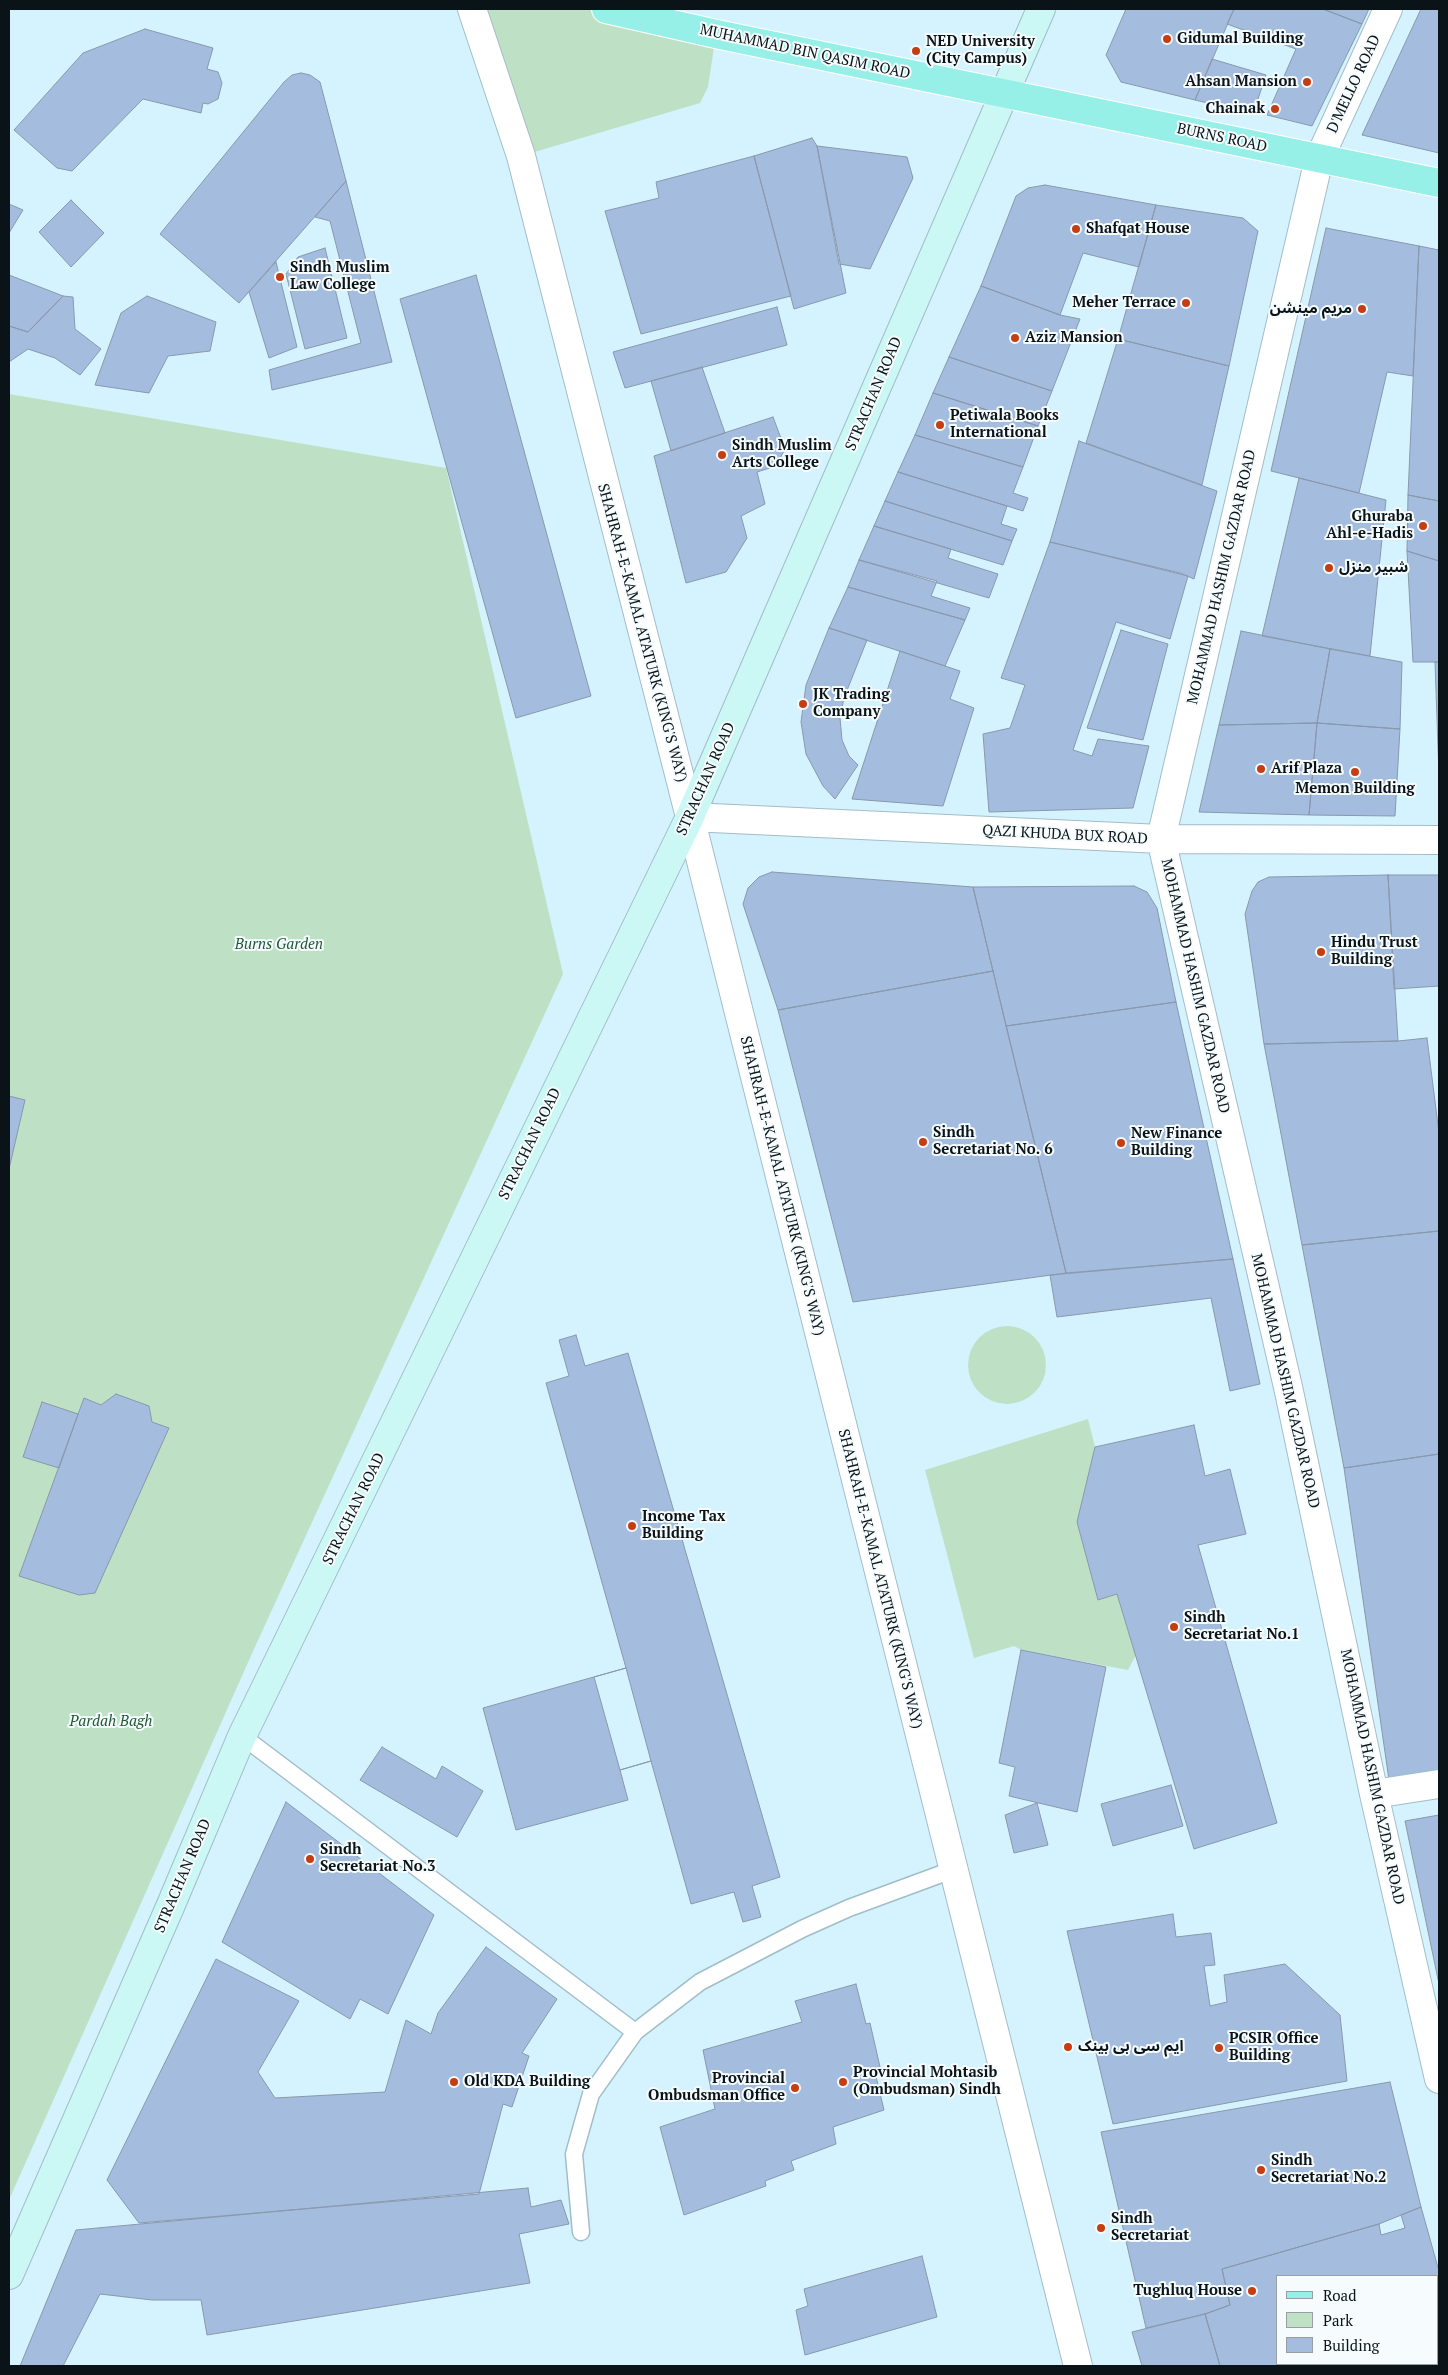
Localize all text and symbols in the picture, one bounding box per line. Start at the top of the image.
street label: MUHAMMAD BIN QASIM ROAD [698,21,912,83]
place label: Gidumal Building [1177,30,1303,48]
street label: D'MELLO ROAD [1323,32,1385,136]
place label: NED University (City Campus) [926,33,1035,68]
marker: Gidumal Building [1161,33,1173,45]
marker: NED University (City Campus) [910,45,922,57]
place label: Ahsan Mansion [1185,73,1297,91]
marker: Ahsan Mansion [1301,76,1313,88]
place label: Chainak [1206,100,1265,118]
marker: Chainak [1269,103,1281,115]
street label: BURNS ROAD [1175,120,1269,156]
place label: Shafqat House [1086,220,1190,238]
marker: Shafqat House [1070,223,1082,235]
place label: Sindh Muslim Law College [290,259,390,294]
marker: Sindh Muslim Law College [274,271,286,283]
place label: Meher Terrace [1072,294,1176,312]
marker: Meher Terrace [1180,297,1192,309]
place label: مریم مینشن [1270,300,1352,318]
marker: مریم مینشن [1356,303,1368,315]
place label: Aziz Mansion [1025,329,1123,347]
marker: Aziz Mansion [1009,332,1021,344]
street label: STRACHAN ROAD [842,334,906,454]
place label: Petiwala Books International [950,407,1059,442]
marker: Petiwala Books International [934,419,946,431]
place label: Sindh Muslim Arts College [732,437,832,472]
street label: MOHAMMAD HASHIM GAZDAR ROAD [1184,448,1260,706]
marker: Sindh Muslim Arts College [716,449,728,461]
street label: SHAHRAH-E-KAMAL ATATURK (KING'S WAY) [593,482,691,784]
place label: Ghuraba Ahl-e-Hadis [1326,508,1413,543]
marker: Ghuraba Ahl-e-Hadis [1417,520,1429,532]
place label: شبیر منزل [1339,559,1408,577]
marker: شبیر منزل [1323,562,1335,574]
place label: JK Trading Company [813,686,890,721]
marker: JK Trading Company [797,698,809,710]
street label: STRACHAN ROAD [673,720,739,838]
place label: Arif Plaza [1271,760,1342,778]
marker: Arif Plaza [1255,763,1267,775]
marker: Memon Building [1349,766,1361,778]
place label: Memon Building [1295,780,1415,798]
street label: QAZI KHUDA BUX ROAD [982,822,1148,848]
street label: MOHAMMAD HASHIM GAZDAR ROAD [1157,857,1233,1115]
place label: Hindu Trust Building [1331,934,1418,969]
park label: Burns Garden [235,936,323,954]
marker: Hindu Trust Building [1315,946,1327,958]
street label: SHAHRAH-E-KAMAL ATATURK (KING'S WAY) [736,1034,828,1338]
street label: STRACHAN ROAD [495,1085,565,1203]
place label: Sindh Secretariat No. 6 [933,1124,1053,1159]
place label: New Finance Building [1131,1125,1222,1160]
marker: Sindh Secretariat No. 6 [917,1136,929,1148]
marker: New Finance Building [1115,1137,1127,1149]
street label: MOHAMMAD HASHIM GAZDAR ROAD [1247,1252,1323,1510]
street label: SHAHRAH-E-KAMAL ATATURK (KING'S WAY) [834,1427,926,1731]
street label: STRACHAN ROAD [319,1450,389,1568]
place label: Income Tax Building [642,1508,725,1543]
marker: Income Tax Building [626,1520,638,1532]
place label: Sindh Secretariat No.1 [1184,1609,1300,1644]
marker: Sindh Secretariat No.1 [1168,1621,1180,1633]
street label: MOHAMMAD HASHIM GAZDAR ROAD [1336,1648,1408,1906]
park label: Pardah Bagh [70,1713,152,1731]
street label: STRACHAN ROAD [151,1816,215,1936]
place label: Sindh Secretariat No.3 [320,1841,436,1876]
marker: Sindh Secretariat No.3 [304,1853,316,1865]
place label: PCSIR Office Building [1229,2030,1319,2065]
place label: ایم سی بی بینک [1078,2038,1183,2056]
marker: ایم سی بی بینک [1062,2041,1074,2053]
marker: PCSIR Office Building [1213,2042,1225,2054]
place label: Provincial Mohtasib (Ombudsman) Sindh [853,2064,1001,2099]
place label: Provincial Ombudsman Office [648,2070,785,2105]
place label: Old KDA Building [464,2073,590,2091]
marker: Old KDA Building [448,2076,460,2088]
marker: Provincial Mohtasib (Ombudsman) Sindh [837,2076,849,2088]
marker: Provincial Ombudsman Office [789,2082,801,2094]
place label: Sindh Secretariat No.2 [1271,2152,1387,2187]
marker: Sindh Secretariat No.2 [1255,2164,1267,2176]
place label: Sindh Secretariat [1111,2210,1189,2245]
marker: Sindh Secretariat [1095,2222,1107,2234]
legend [1276,2275,1438,2365]
place label: Tughluq House [1133,2282,1242,2300]
marker: Tughluq House [1246,2285,1258,2297]
text: Road [1323,2285,1356,2305]
text: Park [1323,2310,1353,2330]
text: Building [1323,2335,1380,2355]

